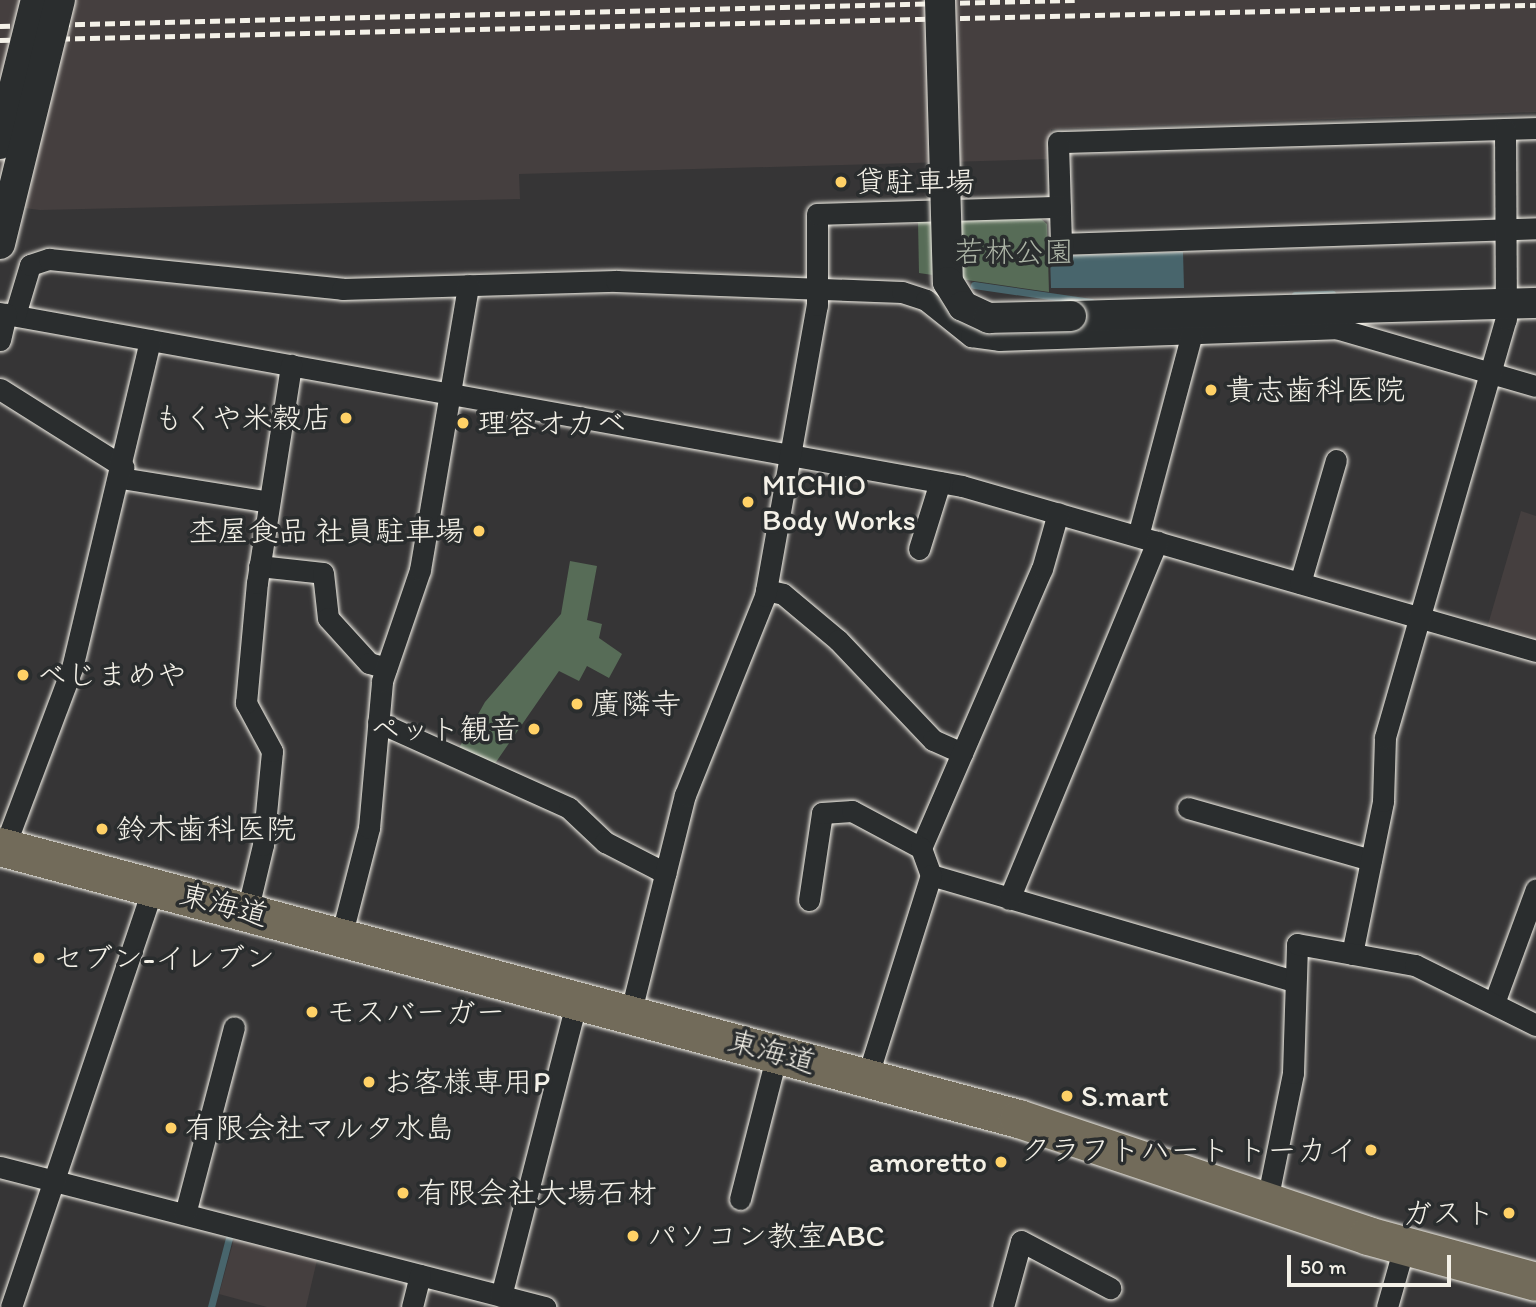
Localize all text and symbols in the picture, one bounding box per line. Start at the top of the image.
place label: 貸駐車場 [855,164,975,200]
marker: 貸駐車場 [833,174,849,190]
park label: 若林公園 [954,234,1074,270]
place label: 貴志歯科医院 [1225,372,1405,408]
marker: 貴志歯科医院 [1203,382,1219,398]
place label: もくや米穀店 [152,400,332,436]
place label: 理容オカベ [477,405,627,441]
marker: もくや米穀店 [338,410,354,426]
marker: 理容オカベ [455,415,471,431]
place label: MICHIO Body Works [762,467,915,538]
marker: MICHIO Body Works [740,494,756,510]
place label: 杢屋食品 社員駐車場 [188,513,465,549]
marker: 杢屋食品 社員駐車場 [471,523,487,539]
place label: べじまめや [37,657,187,693]
marker: べじまめや [15,667,31,683]
place label: 廣隣寺 [591,686,681,722]
marker: 廣隣寺 [569,696,585,712]
place label: ペット観音 [370,711,520,747]
marker: ペット観音 [526,721,542,737]
place label: 鈴木歯科医院 [116,811,296,847]
marker: 鈴木歯科医院 [94,821,110,837]
street label: 東海道 [176,876,272,934]
place label: セブン-イレブン [53,940,275,976]
marker: セブン-イレブン [31,950,47,966]
place label: モスバーガー [326,994,506,1030]
marker: モスバーガー [304,1004,320,1020]
street label: 東海道 [724,1023,820,1081]
place label: お客様専用P [383,1064,550,1100]
marker: お客様専用P [361,1074,377,1090]
place label: S.mart [1081,1078,1169,1114]
marker: S.mart [1059,1088,1075,1104]
place label: 有限会社マルタ水島 [185,1110,455,1146]
marker: 有限会社マルタ水島 [163,1120,179,1136]
place label: クラフトハート トーカイ [1020,1132,1357,1168]
marker: クラフトハート トーカイ [1363,1142,1379,1158]
place label: amoretto [868,1144,987,1180]
marker: amoretto [993,1154,1009,1170]
place label: 有限会社大場石材 [417,1175,657,1211]
marker: 有限会社大場石材 [395,1185,411,1201]
place label: ガスト [1405,1195,1495,1231]
marker: ガスト [1501,1205,1517,1221]
place label: パソコン教室ABC [647,1218,885,1254]
marker: パソコン教室ABC [625,1228,641,1244]
scale bar [1291,1240,1456,1284]
text: 50 m [1300,1254,1346,1279]

